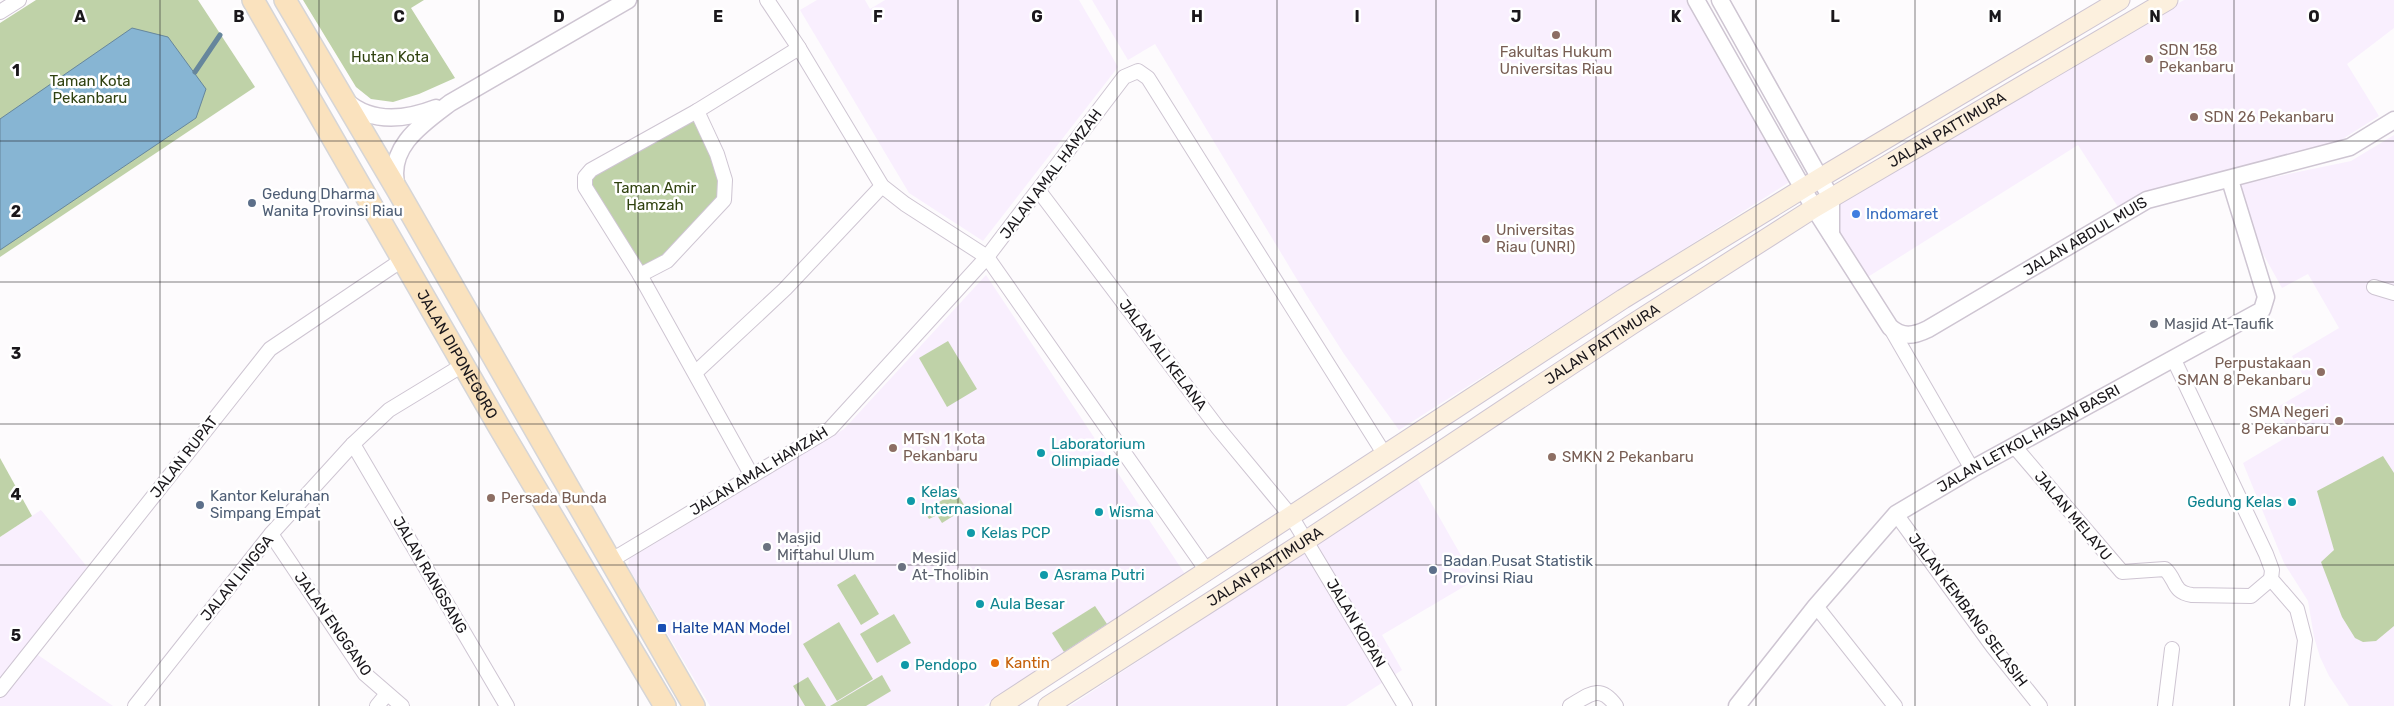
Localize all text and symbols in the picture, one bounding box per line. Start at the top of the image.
text: A [74,7,86,26]
text: B [233,7,245,26]
text: C [393,7,405,26]
text: D [553,7,565,26]
text: E [713,7,723,26]
text: F [873,7,883,26]
text: G [1031,7,1043,26]
text: H [1191,7,1203,26]
text: I [1354,7,1360,26]
text: J [1511,7,1521,26]
text: K [1671,7,1682,26]
text: L [1830,7,1840,26]
text: M [1988,7,2002,26]
text: N [2149,7,2161,26]
text: O [2308,7,2320,26]
marker: Fakultas Hukum Universitas Riau [1550,29,1562,41]
place label: SDN 158 Pekanbaru [2159,41,2234,76]
place label: Fakultas Hukum Universitas Riau [1500,43,1612,78]
park label: Hutan Kota [351,48,429,66]
marker: SDN 158 Pekanbaru [2143,53,2155,65]
text: 1 [12,61,20,80]
park label: Taman Kota Pekanbaru [49,72,131,107]
street label: JALAN PATTIMURA [1885,88,2009,171]
street label: JALAN AMAL HAMZAH [996,106,1106,242]
place label: SDN 26 Pekanbaru [2204,108,2334,126]
marker: SDN 26 Pekanbaru [2188,111,2200,123]
park label: Taman Amir Hamzah [614,179,696,214]
place label: Gedung Dharma Wanita Provinsi Riau [262,185,403,220]
street label: JALAN ABDUL MUIS [2020,193,2150,280]
marker: Gedung Dharma Wanita Provinsi Riau [246,197,258,209]
text: 2 [11,202,21,221]
place label: Indomaret [1866,205,1938,223]
marker: Indomaret [1850,208,1862,220]
place label: Universitas Riau (UNRI) [1496,221,1575,256]
marker: Universitas Riau (UNRI) [1480,233,1492,245]
street label: JALAN DIPONEGORO [413,287,502,422]
street label: JALAN ALI KELANA [1115,296,1211,414]
street label: JALAN PATTIMURA [1542,300,1663,389]
place label: Masjid At-Taufik [2164,315,2274,333]
marker: Masjid At-Taufik [2148,318,2160,330]
text: 3 [11,344,21,363]
place label: Perpustakaan SMAN 8 Pekanbaru [2178,354,2311,389]
marker: Perpustakaan SMAN 8 Pekanbaru [2315,366,2327,378]
street label: JALAN LETKOL HASAN BASRI [1934,381,2123,496]
place label: SMA Negeri 8 Pekanbaru [2241,403,2329,438]
street label: JALAN RUPAT [146,412,222,502]
marker: SMA Negeri 8 Pekanbaru [2333,415,2345,427]
street label: JALAN AMAL HAMZAH [687,423,831,519]
place label: MTsN 1 Kota Pekanbaru [903,430,985,465]
place label: Laboratorium Olimpiade [1051,435,1145,470]
marker: MTsN 1 Kota Pekanbaru [887,442,899,454]
marker: Laboratorium Olimpiade [1035,447,1047,459]
place label: SMKN 2 Pekanbaru [1562,448,1694,466]
marker: SMKN 2 Pekanbaru [1546,451,1558,463]
street label: JALAN MELAYU [2031,468,2115,564]
place label: Kelas Internasional [921,483,1012,518]
text: 4 [11,485,22,504]
place label: Kantor Kelurahan Simpang Empat [210,487,330,522]
place label: Persada Bunda [501,489,607,507]
marker: Persada Bunda [485,492,497,504]
place label: Gedung Kelas [2187,493,2282,511]
marker: Kelas Internasional [905,495,917,507]
marker: Gedung Kelas [2286,496,2298,508]
marker: Kantor Kelurahan Simpang Empat [194,499,206,511]
place label: Wisma [1109,503,1154,521]
marker: Wisma [1093,506,1105,518]
street label: JALAN RANGSANG [389,513,471,637]
street label: JALAN PATTIMURA [1204,523,1326,610]
place label: Kelas PCP [981,524,1051,542]
marker: Kelas PCP [965,527,977,539]
place label: Masjid Miftahul Ulum [777,529,874,564]
street label: JALAN KEMBANG SELASIH [1905,530,2031,690]
street label: JALAN LINGGA [197,531,277,625]
marker: Masjid Miftahul Ulum [761,541,773,553]
place label: Mesjid At-Tholibin [912,549,989,584]
place label: Badan Pusat Statistik Provinsi Riau [1443,552,1593,587]
marker: Mesjid At-Tholibin [896,561,908,573]
marker: Badan Pusat Statistik Provinsi Riau [1427,564,1439,576]
place label: Asrama Putri [1054,566,1145,584]
street label: JALAN ENGGANO [291,569,375,679]
marker: Asrama Putri [1038,569,1050,581]
street label: JALAN KOPAN [1323,575,1389,671]
place label: Aula Besar [990,595,1065,613]
marker: Aula Besar [974,598,986,610]
place label: Halte MAN Model [672,619,790,637]
marker: Halte MAN Model [656,622,668,634]
text: 5 [11,626,21,645]
place label: Kantin [1005,654,1050,672]
place label: Pendopo [915,656,977,674]
marker: Kantin [989,657,1001,669]
marker: Pendopo [899,659,911,671]

